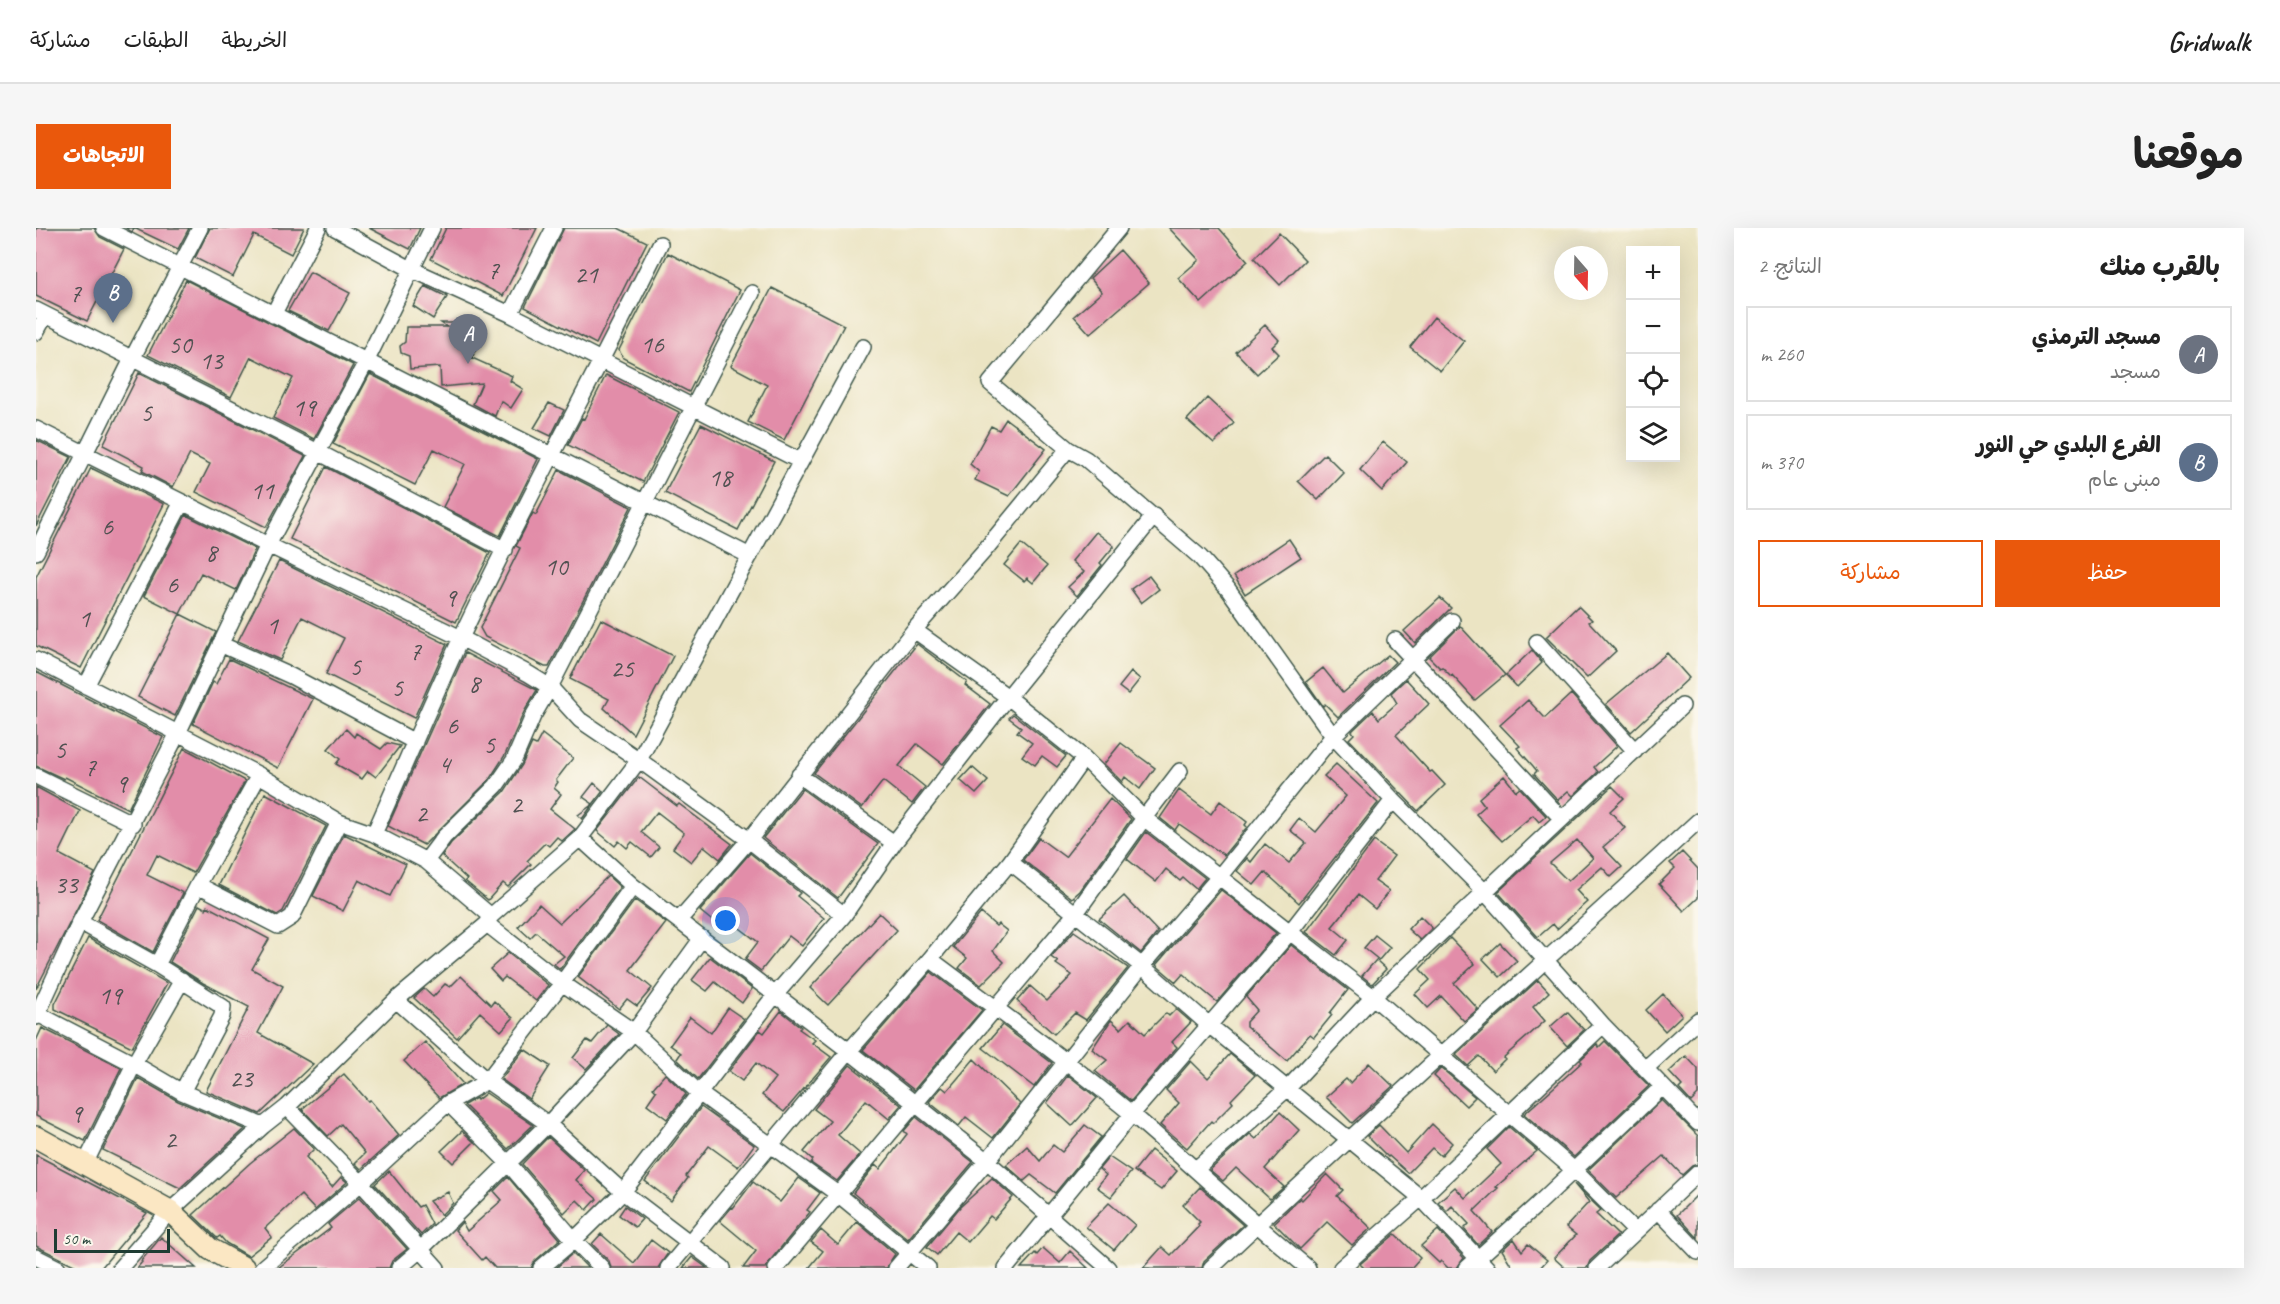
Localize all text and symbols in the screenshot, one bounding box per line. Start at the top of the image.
text: Gridwalk [2168,24,2250,59]
text: مشاركة [30,27,91,53]
text: الطبقات [124,27,189,53]
text: الخريطة [222,27,287,53]
button: الاتجاهات [36,124,171,189]
text: موقعنا [2133,128,2244,181]
north arrow [1554,246,1608,300]
map controls [1626,246,1680,462]
button: + [1626,246,1680,300]
text: بالقرب منك [2100,250,2220,283]
house number: 7 [487,254,500,287]
text: النتائج: 2 [1758,254,1822,279]
house number: 21 [574,258,599,291]
pin: B [94,274,133,323]
house number: 7 [69,277,82,310]
button: − [1626,300,1680,354]
pin: A [448,314,488,364]
text: مسجد الترمذي [2032,323,2161,351]
house number: 50 [168,328,194,361]
house number: 16 [640,328,665,361]
text: 260 m [1760,342,1803,367]
text: A [2193,342,2204,367]
house number: 13 [199,344,225,377]
button: locate [1626,354,1680,408]
text: مسجد [2110,359,2161,384]
house number: 19 [292,391,318,424]
house number: 5 [140,396,153,429]
button: layers [1626,408,1680,462]
text: الفرع البلدي حي النور [1976,431,2161,459]
text: 370 m [1760,450,1803,475]
text: B [2193,450,2204,475]
house number: 18 [708,461,734,494]
text: مبنى عام [2088,467,2161,492]
house number: 11 [250,474,275,507]
house number: 6 [101,510,114,543]
house number: 8 [205,536,219,569]
button: مشاركة [1758,540,1983,607]
button: حفظ [1995,540,2220,607]
house number: 10 [544,550,570,583]
house number: 6 [166,568,179,601]
house number: 9 [444,581,458,614]
house number: 1 [78,602,91,635]
house number: 1 [266,609,279,642]
house number: 7 [409,635,422,668]
house number: 5 [349,650,362,683]
house number: 25 [610,652,635,685]
house number: 8 [468,667,482,700]
house number: 5 [391,671,404,704]
house number: 6 [446,709,459,742]
house number: 5 [483,728,496,761]
house number: 5 [54,733,67,766]
house number: 4 [438,748,452,781]
house number: 7 [84,751,97,784]
house number: 9 [115,767,129,800]
house number: 2 [510,788,524,821]
house number: 2 [415,797,429,830]
house number: 33 [54,868,80,901]
your location [711,906,740,935]
house number: 19 [98,979,124,1012]
house number: 23 [229,1062,255,1095]
house number: 9 [70,1097,84,1130]
house number: 2 [164,1123,178,1156]
scale bar [54,1226,170,1254]
text: 50 m [63,1229,90,1249]

